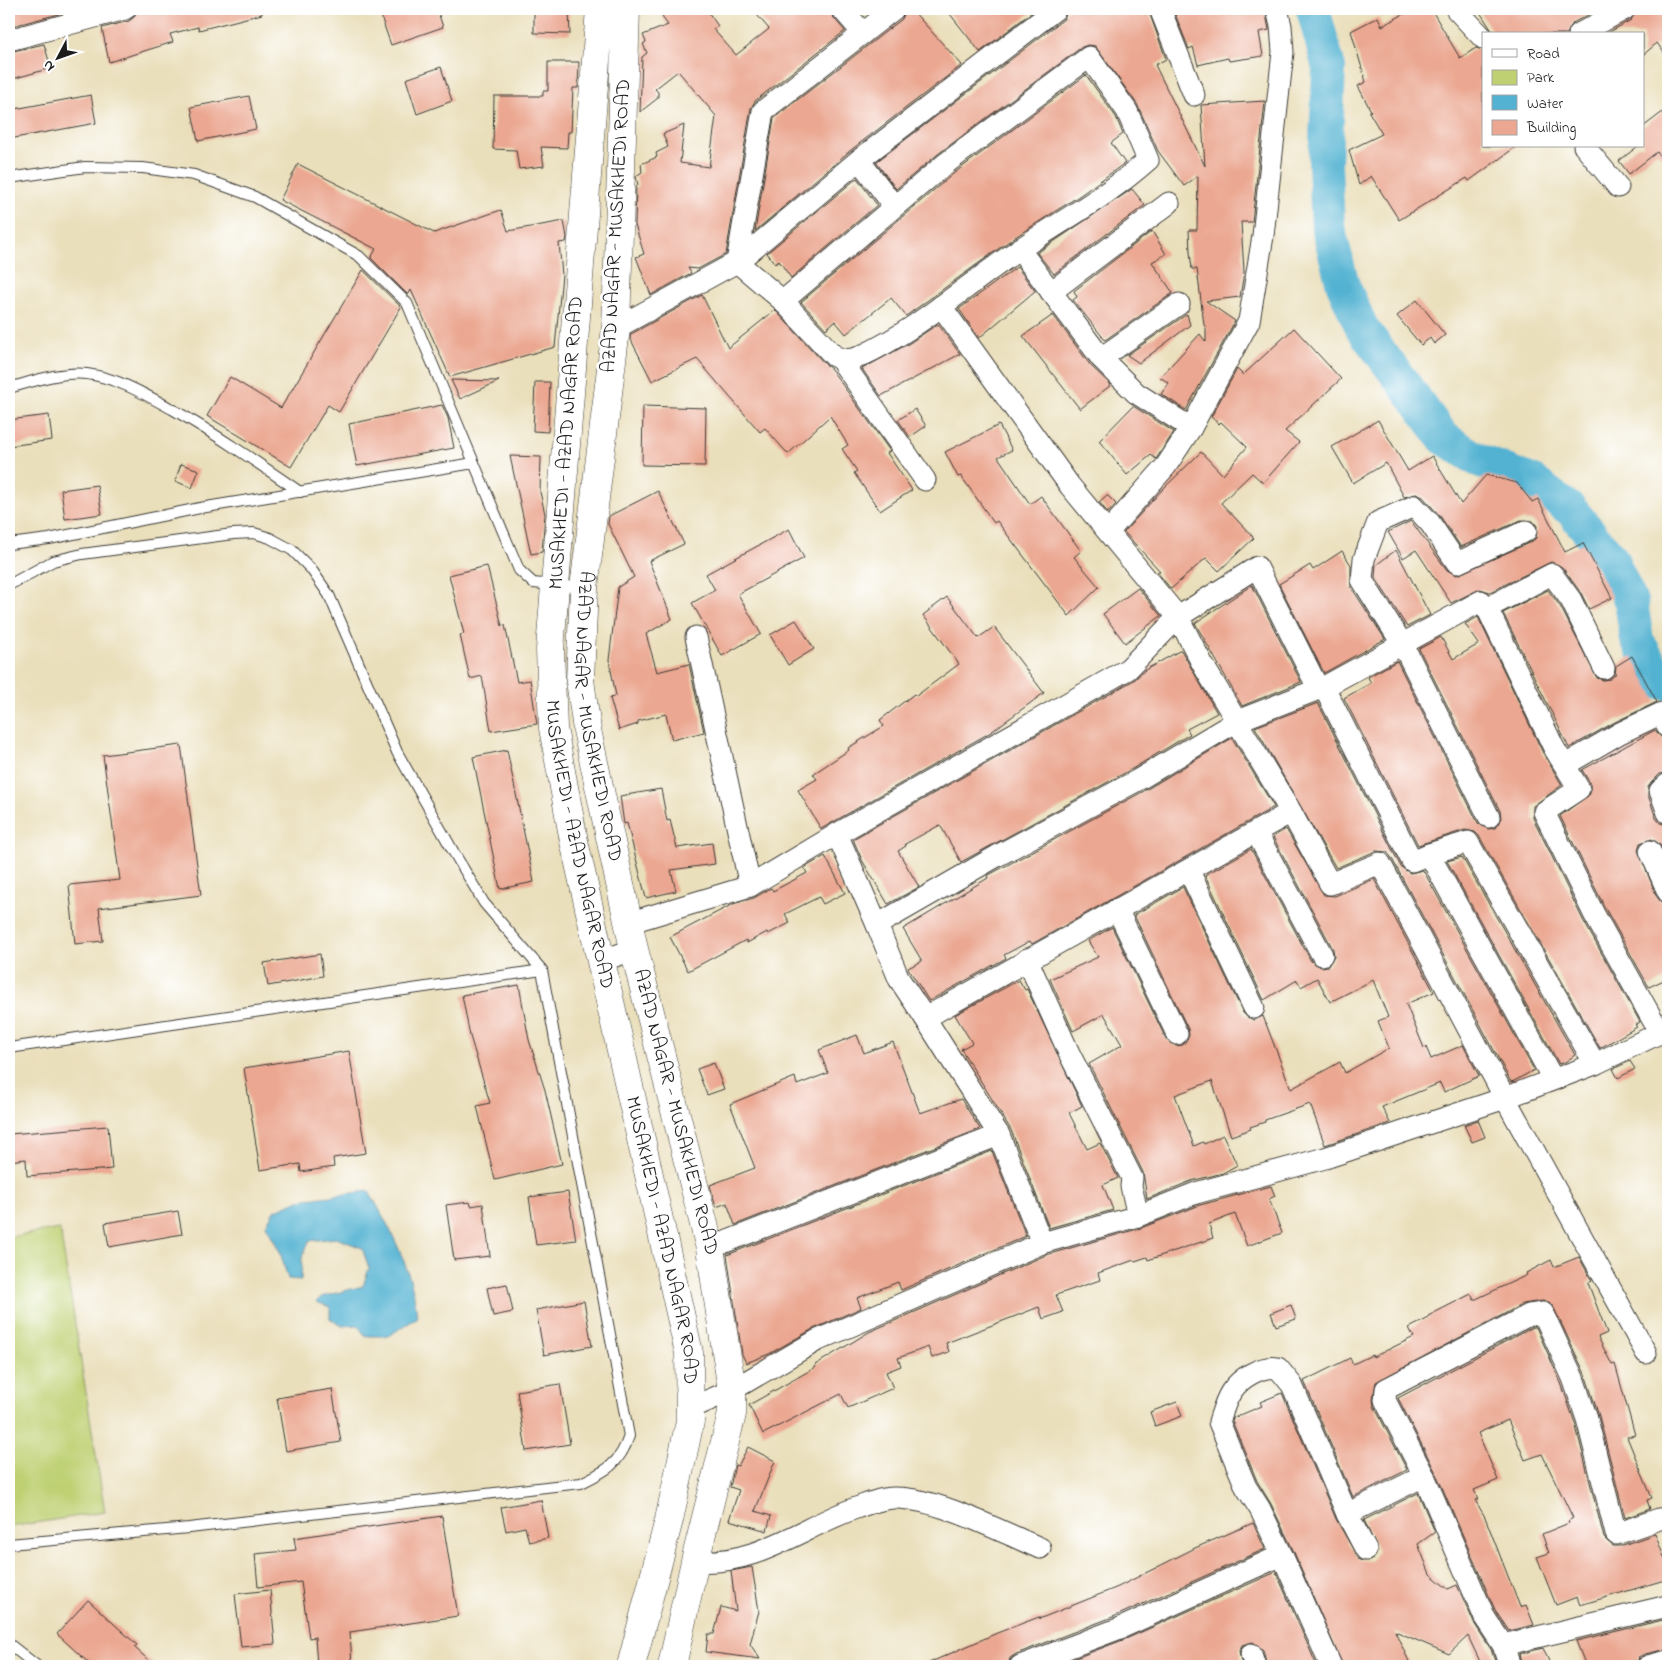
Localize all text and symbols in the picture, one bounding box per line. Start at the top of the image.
north arrow [32,32,82,82]
legend [1482,32,1644,148]
text: Road [1527,43,1560,65]
text: N [38,55,60,76]
text: Park [1527,67,1555,89]
street label: AZAD NAGAR - MUSAKHEDI ROAD [595,78,639,374]
text: Water [1527,93,1563,115]
text: Building [1526,117,1576,140]
street label: MUSAKHEDI - AZAD NAGAR ROAD [542,295,592,591]
street label: AZAD NAGAR - MUSAKHEDI ROAD [565,569,629,864]
street label: MUSAKHEDI - AZAD NAGAR ROAD [537,699,621,992]
street label: AZAD NAGAR - MUSAKHEDI ROAD [625,966,726,1258]
street label: MUSAKHEDI - AZAD NAGAR ROAD [617,1093,704,1385]

